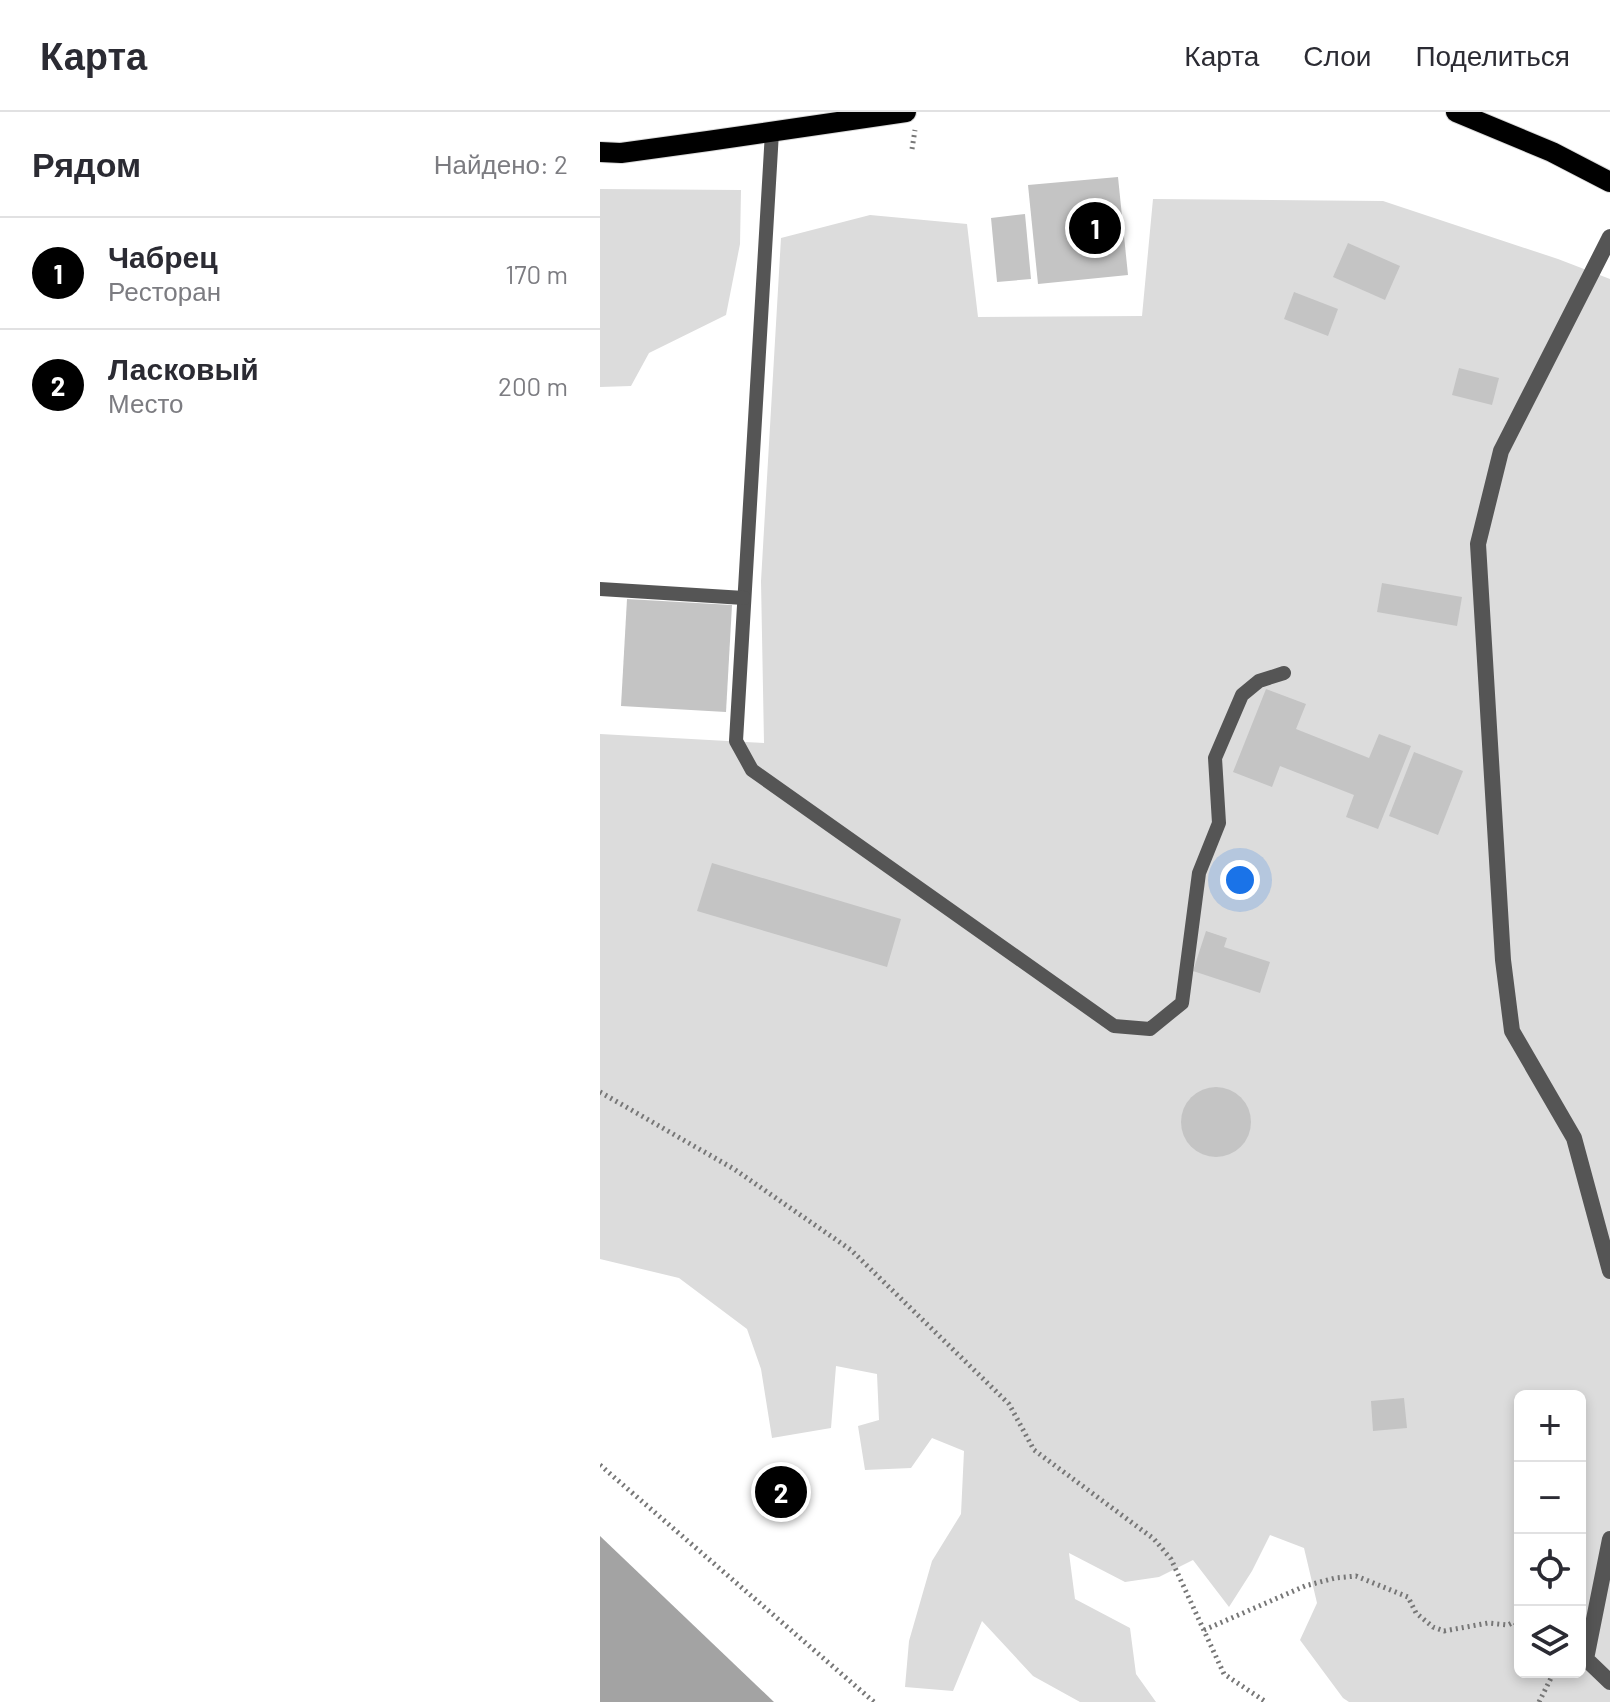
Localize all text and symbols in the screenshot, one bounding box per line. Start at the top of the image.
text: Карта [40,32,147,78]
text: Карта [1184,38,1259,72]
text: Слои [1303,38,1371,72]
text: Поделиться [1415,38,1570,72]
text: Рядом [32,143,141,184]
text: Найдено: 2 [434,148,568,179]
pin: 1 [1069,198,1121,258]
text: Чабрец [108,238,218,274]
text: 1 [53,258,63,289]
text: 170 m [505,258,568,289]
text: Ресторан [108,275,221,306]
text: Ласковый [108,350,259,386]
text: 2 [51,370,65,401]
text: 200 m [498,370,568,401]
text: Место [108,387,184,418]
your location [1220,860,1260,900]
map controls [1514,1390,1586,1678]
button: + [1514,1390,1586,1462]
pin: 2 [755,1462,807,1522]
button: − [1514,1462,1586,1534]
button: locate [1514,1534,1586,1606]
button: layers [1514,1606,1586,1678]

